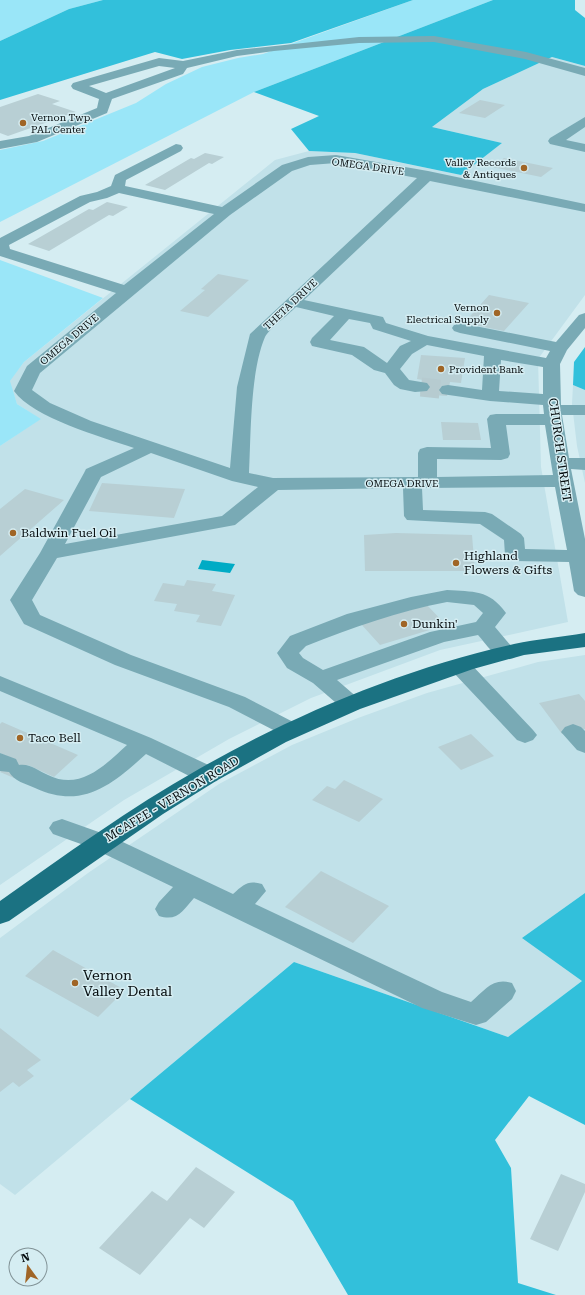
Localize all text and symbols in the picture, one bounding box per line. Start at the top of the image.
place label: Vernon Twp. PAL Center [31,112,92,135]
marker: Vernon Twp. PAL Center [18,118,28,128]
street label: OMEGA DRIVE [331,156,405,177]
place label: Valley Records & Antiques [445,157,516,180]
marker: Valley Records & Antiques [519,163,529,173]
street label: THETA DRIVE [261,277,319,332]
place label: Vernon Electrical Supply [406,302,490,325]
marker: Vernon Electrical Supply [492,308,502,318]
street label: OMEGA DRIVE [38,312,101,367]
marker: Provident Bank [436,364,446,374]
place label: Provident Bank [449,364,524,375]
street label: CHURCH STREET [546,397,574,503]
street label: OMEGA DRIVE [366,478,438,489]
place label: Baldwin Fuel Oil [21,526,117,540]
marker: Baldwin Fuel Oil [8,528,18,538]
place label: Highland Flowers & Gifts [464,549,552,577]
marker: Highland Flowers & Gifts [451,558,461,568]
place label: Dunkin' [412,617,458,631]
marker: Dunkin' [399,619,409,629]
place label: Taco Bell [28,731,81,745]
marker: Taco Bell [15,733,25,743]
street label: MCAFEE - VERNON ROAD [102,753,242,845]
place label: Vernon Valley Dental [83,967,173,999]
marker: Vernon Valley Dental [70,978,80,988]
north arrow [8,1247,48,1287]
text: N [20,1250,32,1265]

